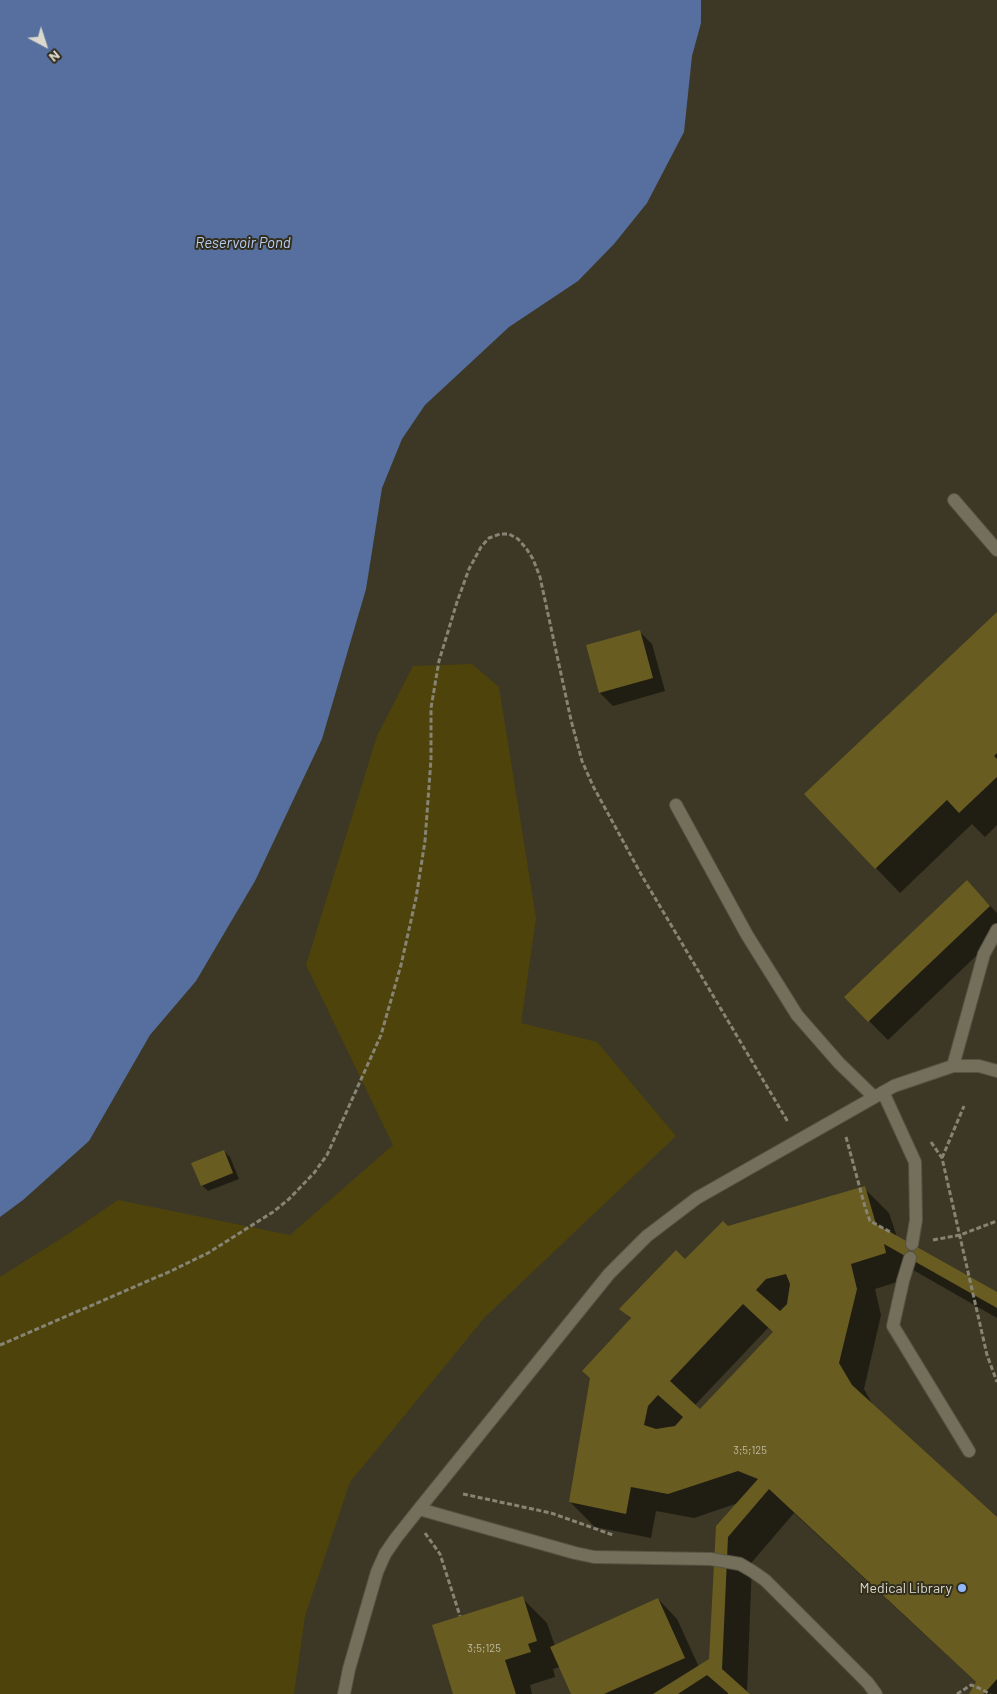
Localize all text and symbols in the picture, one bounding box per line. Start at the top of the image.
north arrow [20,20,70,70]
text: N [46,47,64,66]
water label: Reservoir Pond [195,234,291,252]
house number: 3;5;125 [733,1443,767,1457]
place label: Medical Library [860,1580,952,1596]
marker: Medical Library [956,1582,968,1594]
house number: 3;5;125 [467,1641,501,1655]

